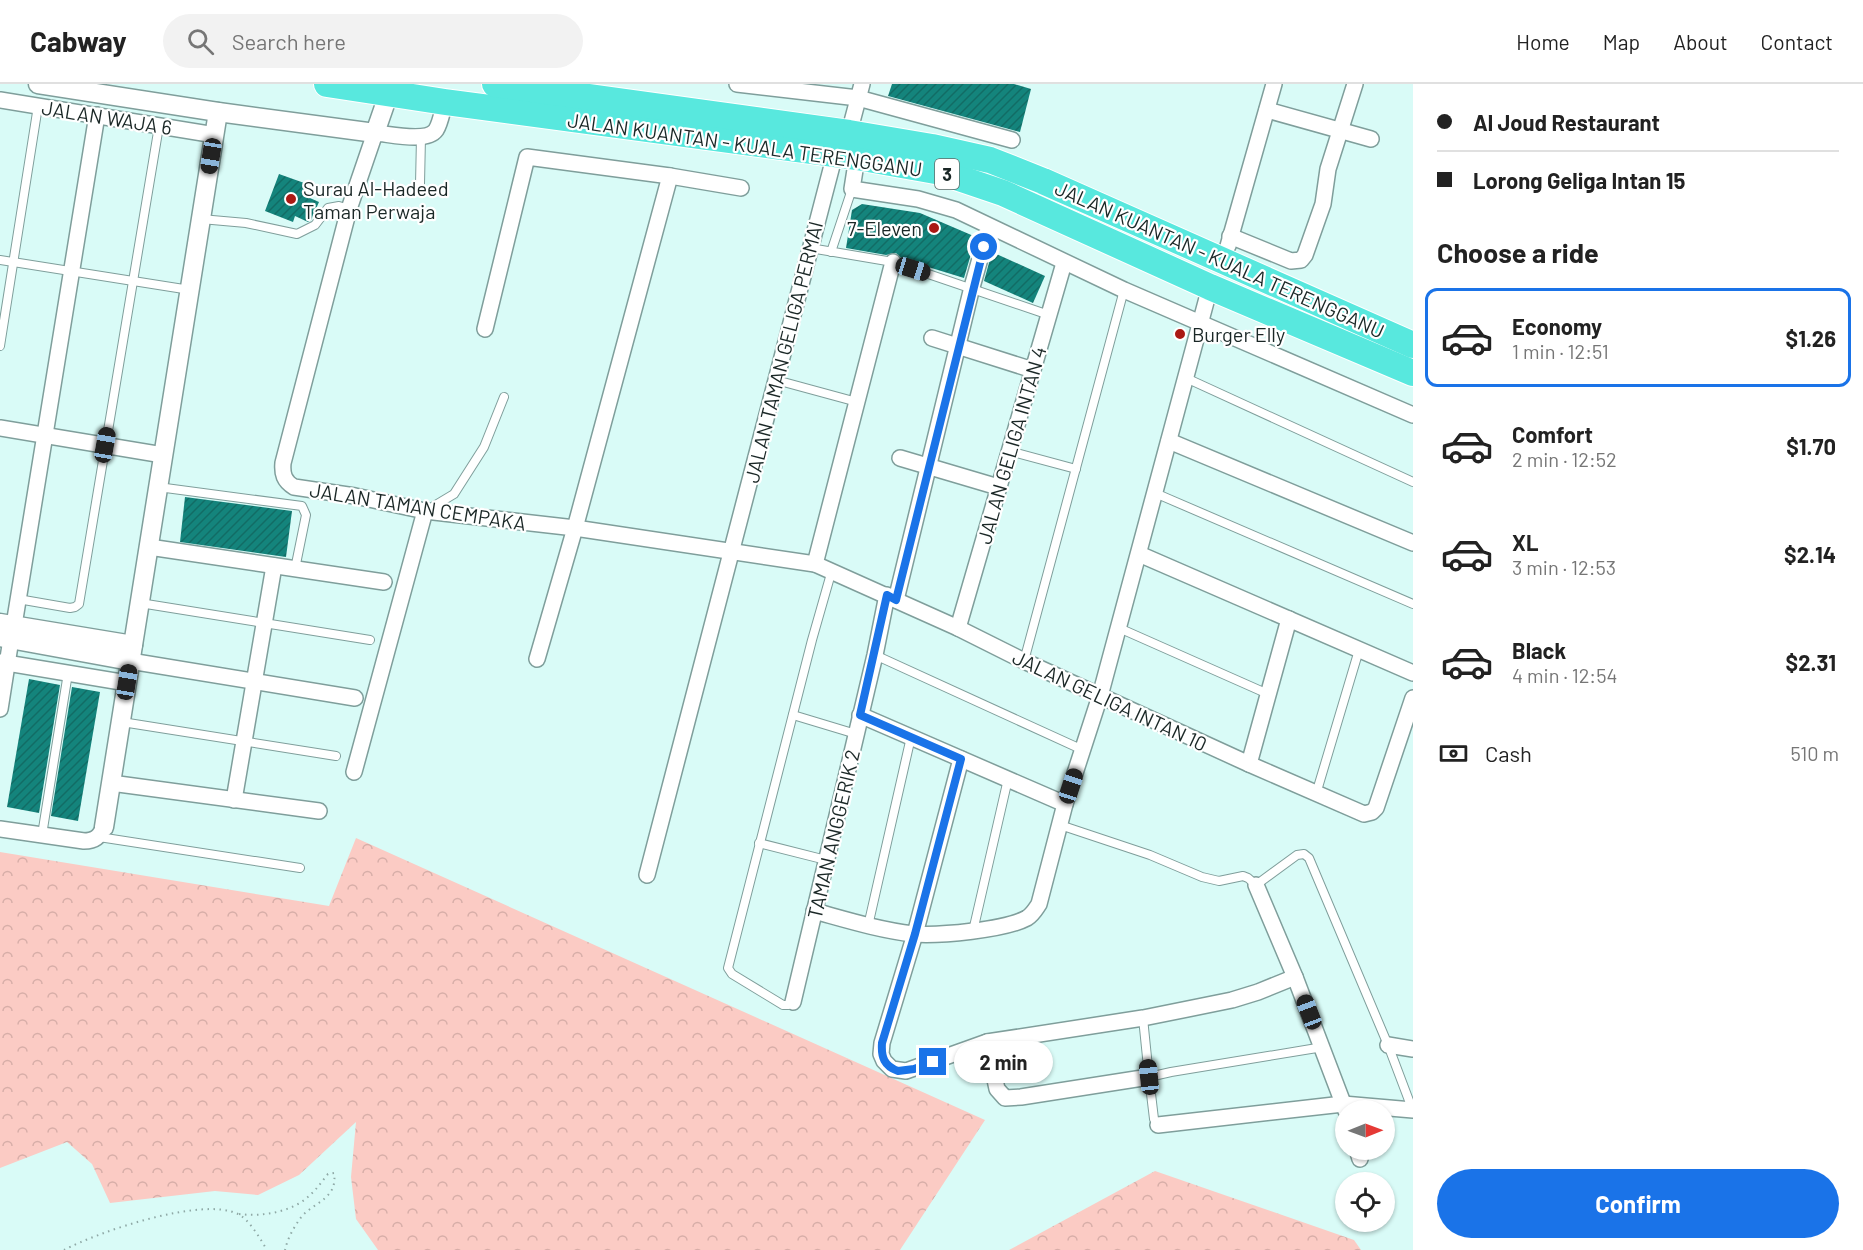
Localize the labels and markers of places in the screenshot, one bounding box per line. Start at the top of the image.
place label: Surau Al-Hadeed Taman Perwaja [303,176,449,223]
marker: Surau Al-Hadeed Taman Perwaja [284,192,298,206]
place label: 7-Eleven [847,216,922,240]
marker: 7-Eleven [927,221,941,235]
place label: Burger Elly [1192,322,1285,346]
marker: Burger Elly [1173,327,1187,341]

